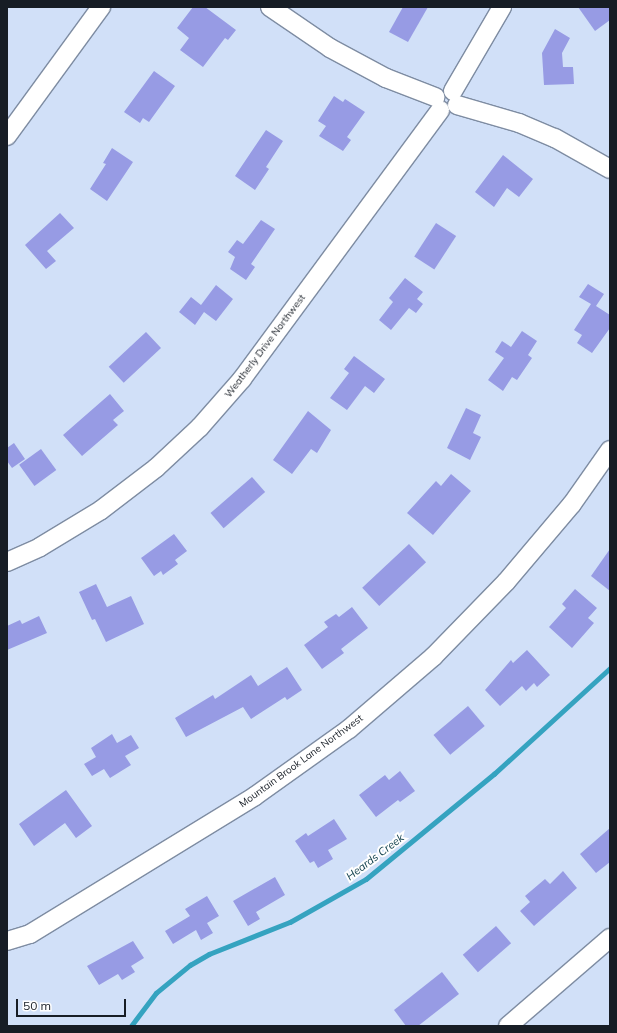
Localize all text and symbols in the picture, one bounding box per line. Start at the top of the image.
street label: Weatherly Drive Northwest [222,292,308,400]
street label: Mountain Brook Lane Northwest [237,712,365,810]
water label: Heards Creek [343,831,407,883]
scale bar [18,991,128,1017]
text: 50 m [23,998,51,1013]

